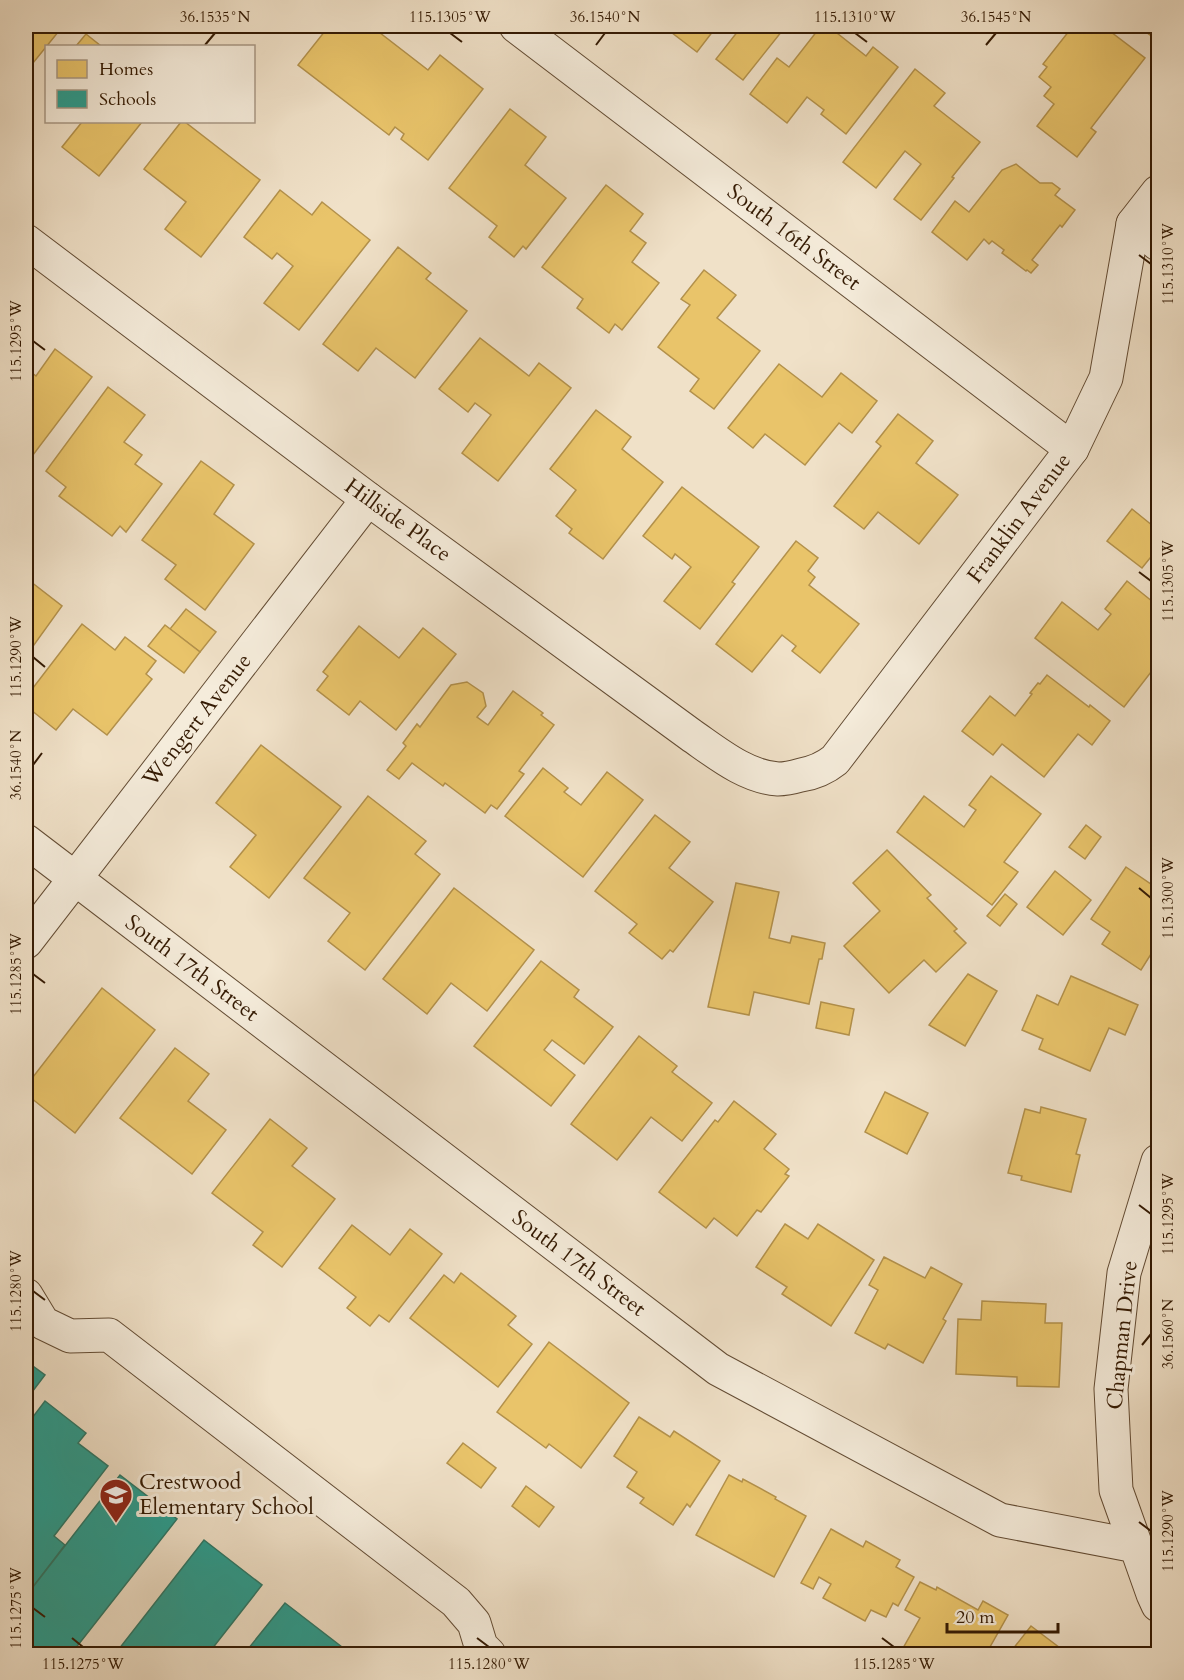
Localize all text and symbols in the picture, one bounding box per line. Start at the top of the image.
text: 36.1535°N [180,7,250,27]
text: 115.1305°W [409,7,491,27]
text: 36.1540°N [570,7,640,27]
text: 115.1310°W [814,7,896,27]
text: 36.1545°N [961,7,1031,27]
legend [45,45,255,123]
text: Homes [99,57,153,82]
text: Schools [99,87,156,112]
street label: South 16th Street [721,177,867,297]
text: 115.1310°W [1158,223,1178,305]
text: 115.1295°W [6,300,26,382]
street label: Franklin Avenue [960,447,1078,589]
street label: Hillside Place [339,471,457,569]
text: 115.1305°W [1158,540,1178,622]
text: 115.1290°W [6,616,26,698]
street label: Wengert Avenue [135,647,258,794]
text: 36.1540°N [6,730,26,800]
text: 115.1300°W [1158,857,1178,939]
street label: South 17th Street [119,908,265,1028]
text: 115.1285°W [6,933,26,1015]
text: 115.1295°W [1158,1173,1178,1255]
street label: South 17th Street [506,1203,652,1323]
text: 115.1280°W [6,1250,26,1332]
street label: Chapman Drive [1099,1259,1145,1411]
text: 36.1560°N [1158,1299,1178,1369]
place label: Crestwood Elementary School [139,1467,314,1522]
school or university icon: Crestwood Elementary School [98,1477,134,1524]
text: 115.1290°W [1158,1490,1178,1572]
text: 115.1275°W [6,1567,26,1649]
scale bar [947,1596,1058,1634]
text: 20 m [956,1605,995,1630]
text: 115.1275°W [42,1654,124,1674]
text: 115.1280°W [448,1654,530,1674]
text: 115.1285°W [853,1654,935,1674]

